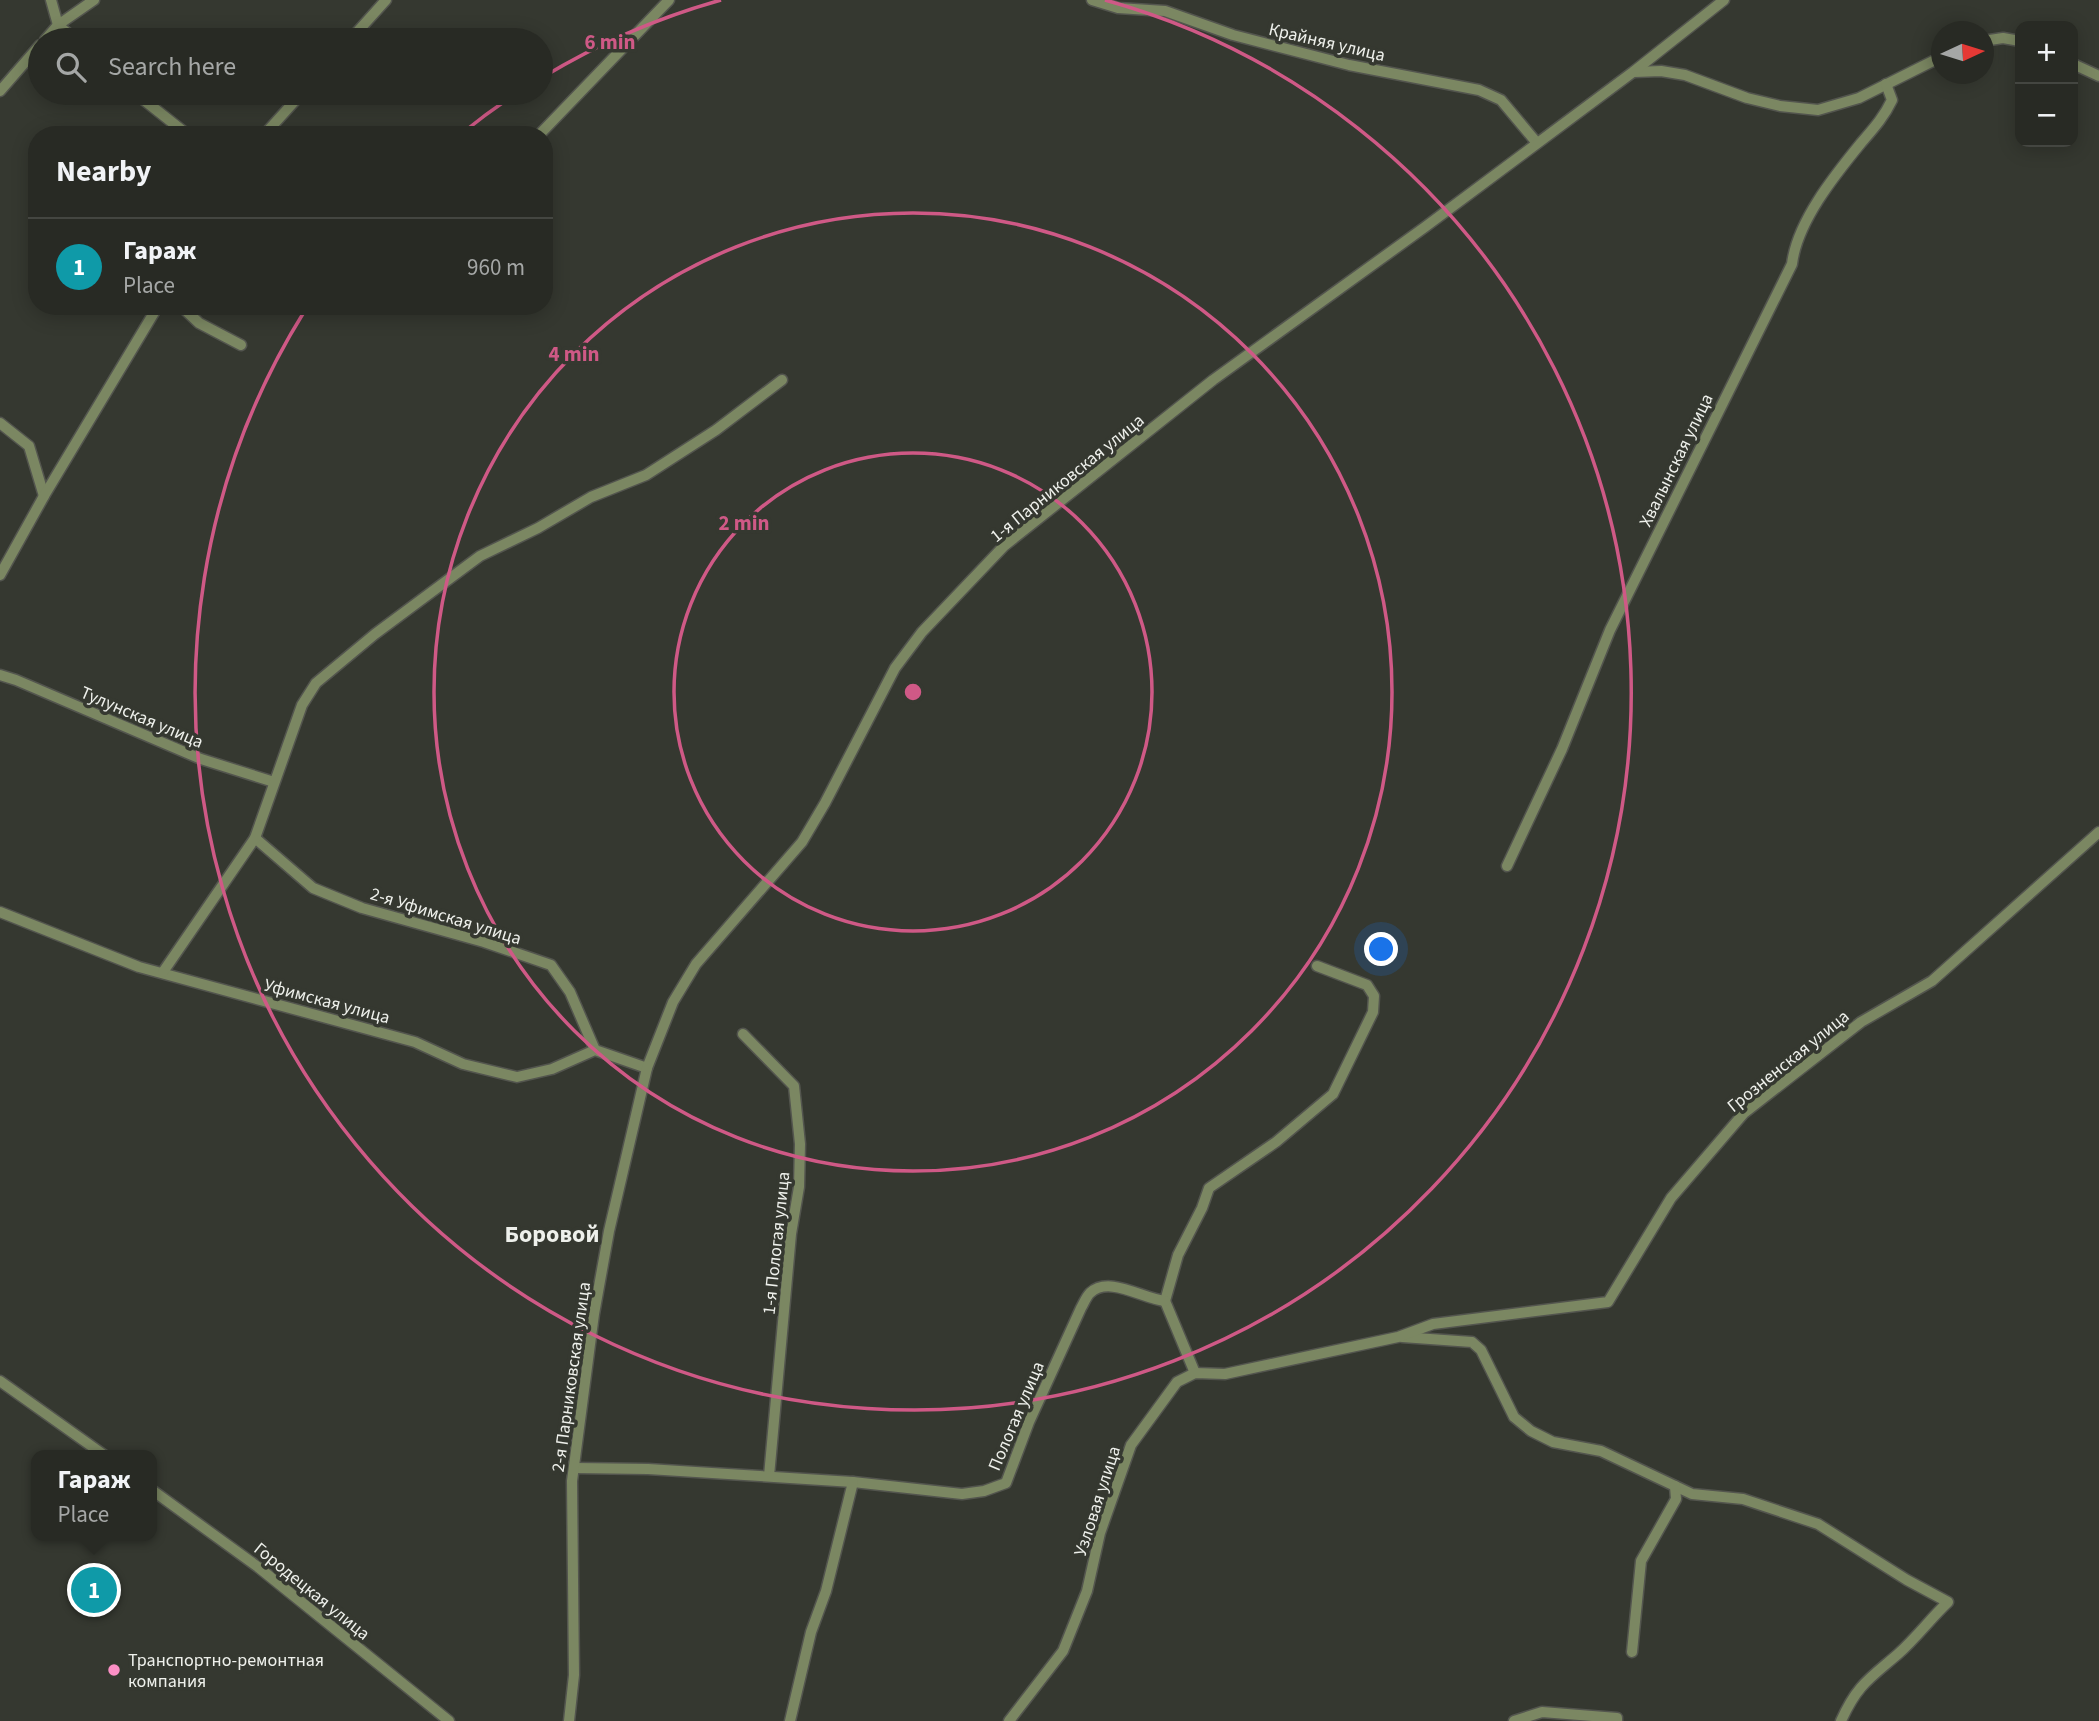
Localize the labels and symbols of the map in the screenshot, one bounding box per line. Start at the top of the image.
street label: Крайняя улица [1266,17,1388,68]
north arrow [1931,21,1994,84]
text: 6 min [584,27,636,57]
text: 4 min [548,339,600,369]
street label: Хвалынская улица [1633,389,1720,531]
street label: 1-я Парниковская улица [985,408,1150,548]
text: 2 min [718,508,770,538]
street label: Тулунская улица [76,680,207,755]
centre of rings [901,680,925,704]
street label: 2-я Уфимская улица [367,882,524,951]
your location [1364,932,1398,966]
street label: Уфимская улица [261,973,393,1030]
street label: Грозненская улица [1722,1004,1855,1119]
street label: 1-я Пологая улица [757,1170,796,1316]
district label: Боровой [505,1217,599,1252]
street label: 2-я Парниковская улица [546,1280,597,1474]
street label: Пологая улица [982,1358,1051,1475]
street label: Узловая улица [1068,1443,1127,1559]
street label: Городецкая улица [248,1537,375,1646]
pin: 1 [71,1564,117,1616]
place label: Транспортно-ремонтная компания [128,1648,324,1694]
marker: Транспортно-ремонтная компания [106,1662,122,1678]

